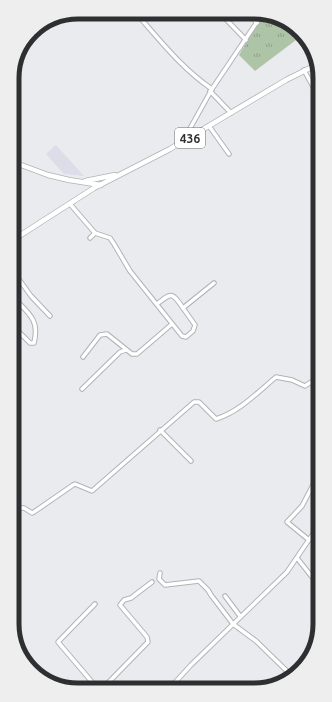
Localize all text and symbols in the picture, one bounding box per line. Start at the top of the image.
road number: 436 [175,128,205,148]

